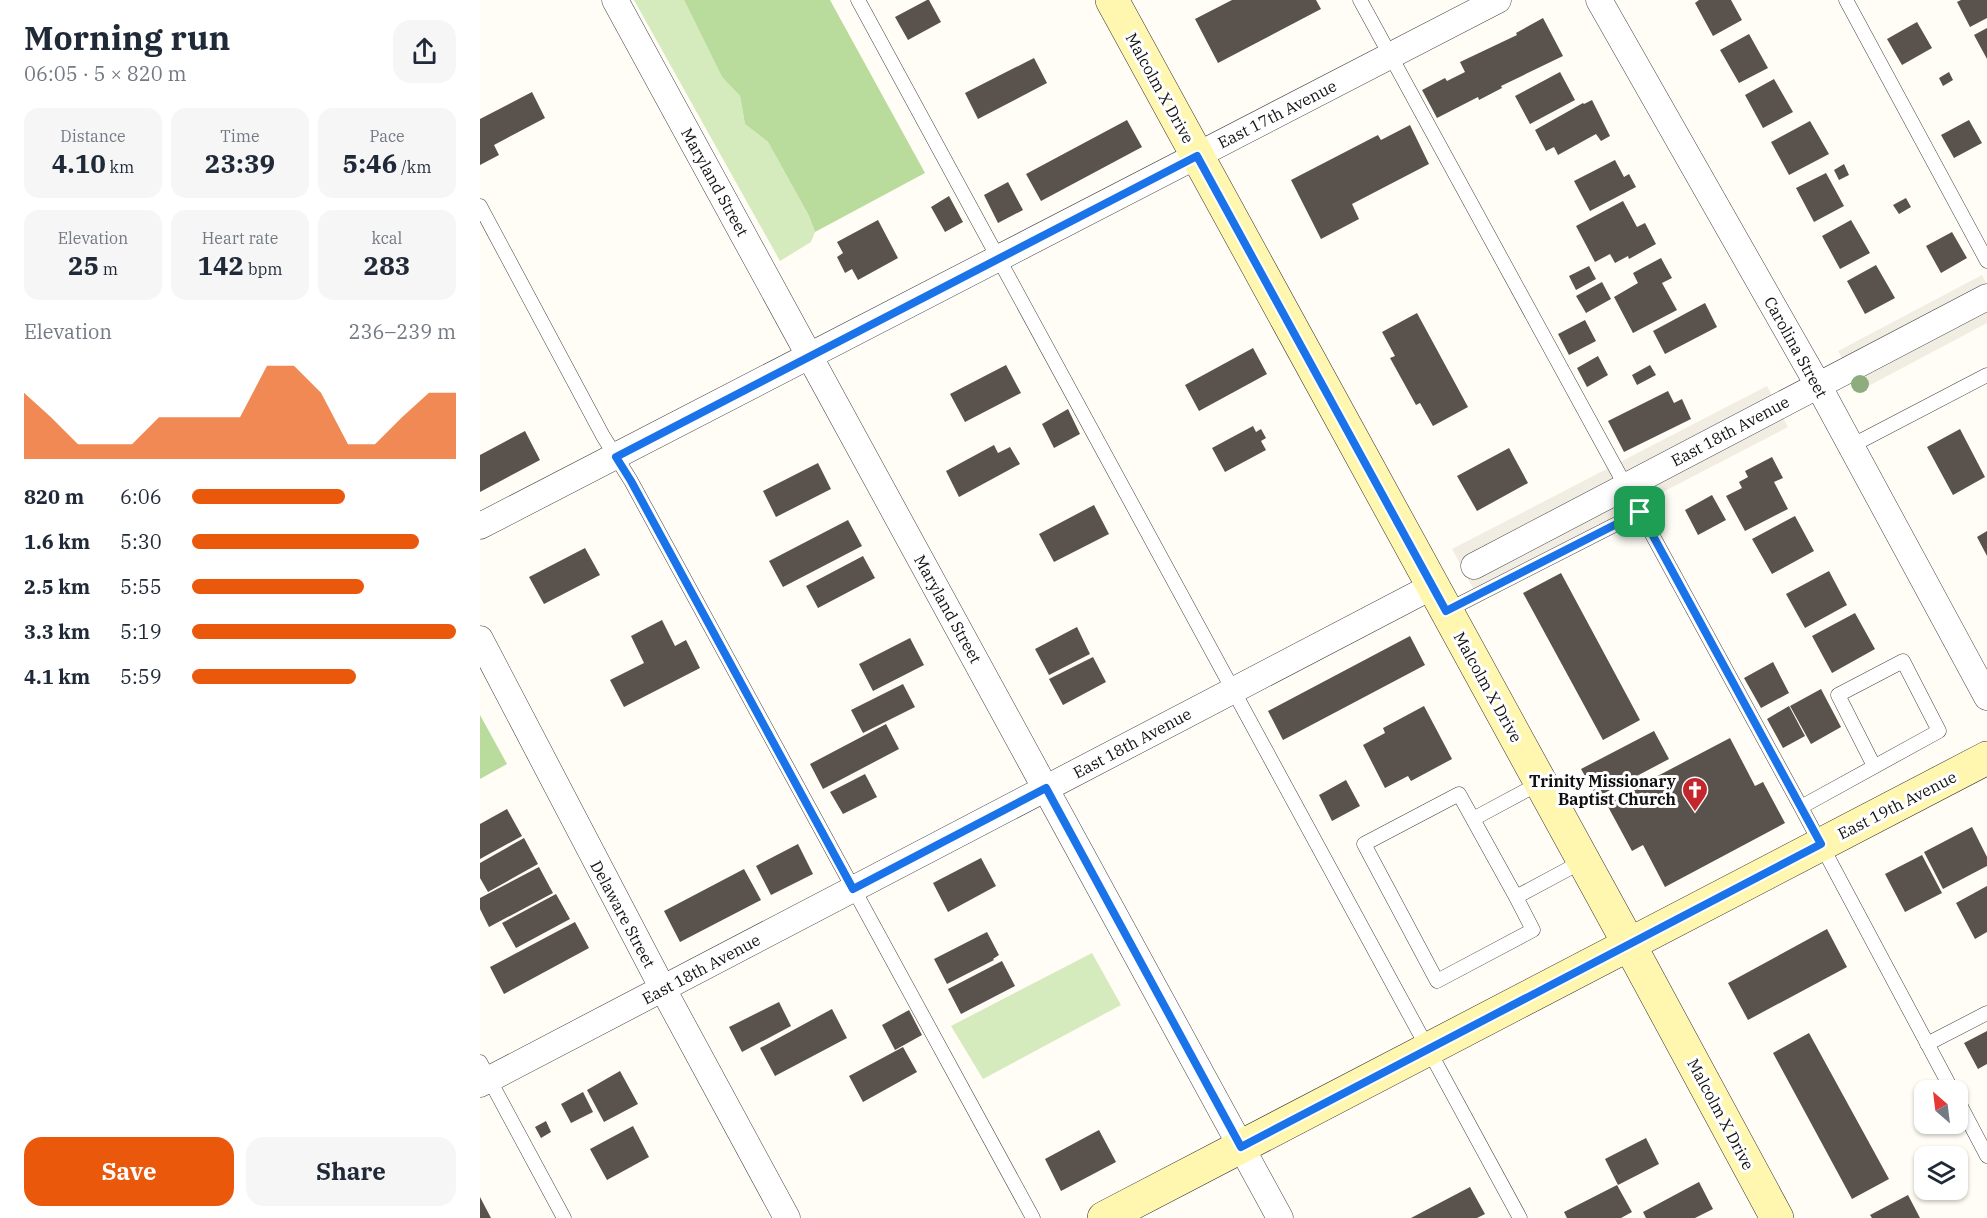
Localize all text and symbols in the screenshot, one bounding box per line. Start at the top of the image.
text: Morning run [24,16,230,59]
button: share [393,20,456,83]
street label: Malcolm X Drive [1121,29,1199,147]
text: 06:05 · 5 × 820 m [24,60,187,87]
street label: East 17th Avenue [1214,75,1340,153]
street label: Maryland Street [677,124,753,240]
text: Distance [60,126,126,146]
text: Time [220,126,260,146]
text: Pace [369,126,405,146]
text: 4.10 [52,146,106,180]
text: 23:39 [205,146,275,180]
text: 5:46 [343,146,397,180]
text: km [106,157,134,177]
text: /km [397,157,431,177]
text: Elevation [58,228,128,248]
text: Heart rate [202,228,278,248]
text: kcal [372,228,402,248]
text: 25 [68,248,99,282]
text: 142 [197,248,244,282]
text: 283 [364,248,410,282]
text: m [99,259,118,279]
text: bpm [244,259,283,279]
street label: Carolina Street [1760,293,1832,401]
text: Elevation [24,318,112,345]
text: 236–239 m [349,318,456,345]
street label: East 18th Avenue [1668,391,1792,471]
text: 820 m [24,483,84,510]
text: 6:06 [120,483,162,510]
pin [1614,486,1665,537]
icon: arrive [1623,495,1656,528]
text: 1.6 km [24,528,90,555]
text: 5:30 [120,528,162,555]
street label: Maryland Street [910,551,986,667]
text: 2.5 km [24,573,90,600]
text: 5:55 [120,573,162,600]
text: 3.3 km [24,618,90,645]
text: 5:19 [120,618,162,645]
street label: Malcolm X Drive [1449,628,1527,746]
text: 4.1 km [24,663,90,690]
text: 5:59 [120,663,162,690]
street label: East 18th Avenue [1070,703,1194,783]
street label: East 19th Avenue [1834,766,1960,844]
place label: Trinity Missionary Baptist Church [1529,771,1677,809]
church icon: Trinity Missionary Baptist Church [1680,775,1710,813]
street label: Delaware Street [586,857,660,971]
street label: East 18th Avenue [639,929,763,1009]
street label: Malcolm X Drive [1683,1055,1759,1173]
north arrow [1914,1080,1968,1134]
map controls [1914,1080,1968,1200]
button: Save [24,1137,234,1206]
button: Share [246,1137,456,1206]
button: layers [1914,1146,1968,1200]

